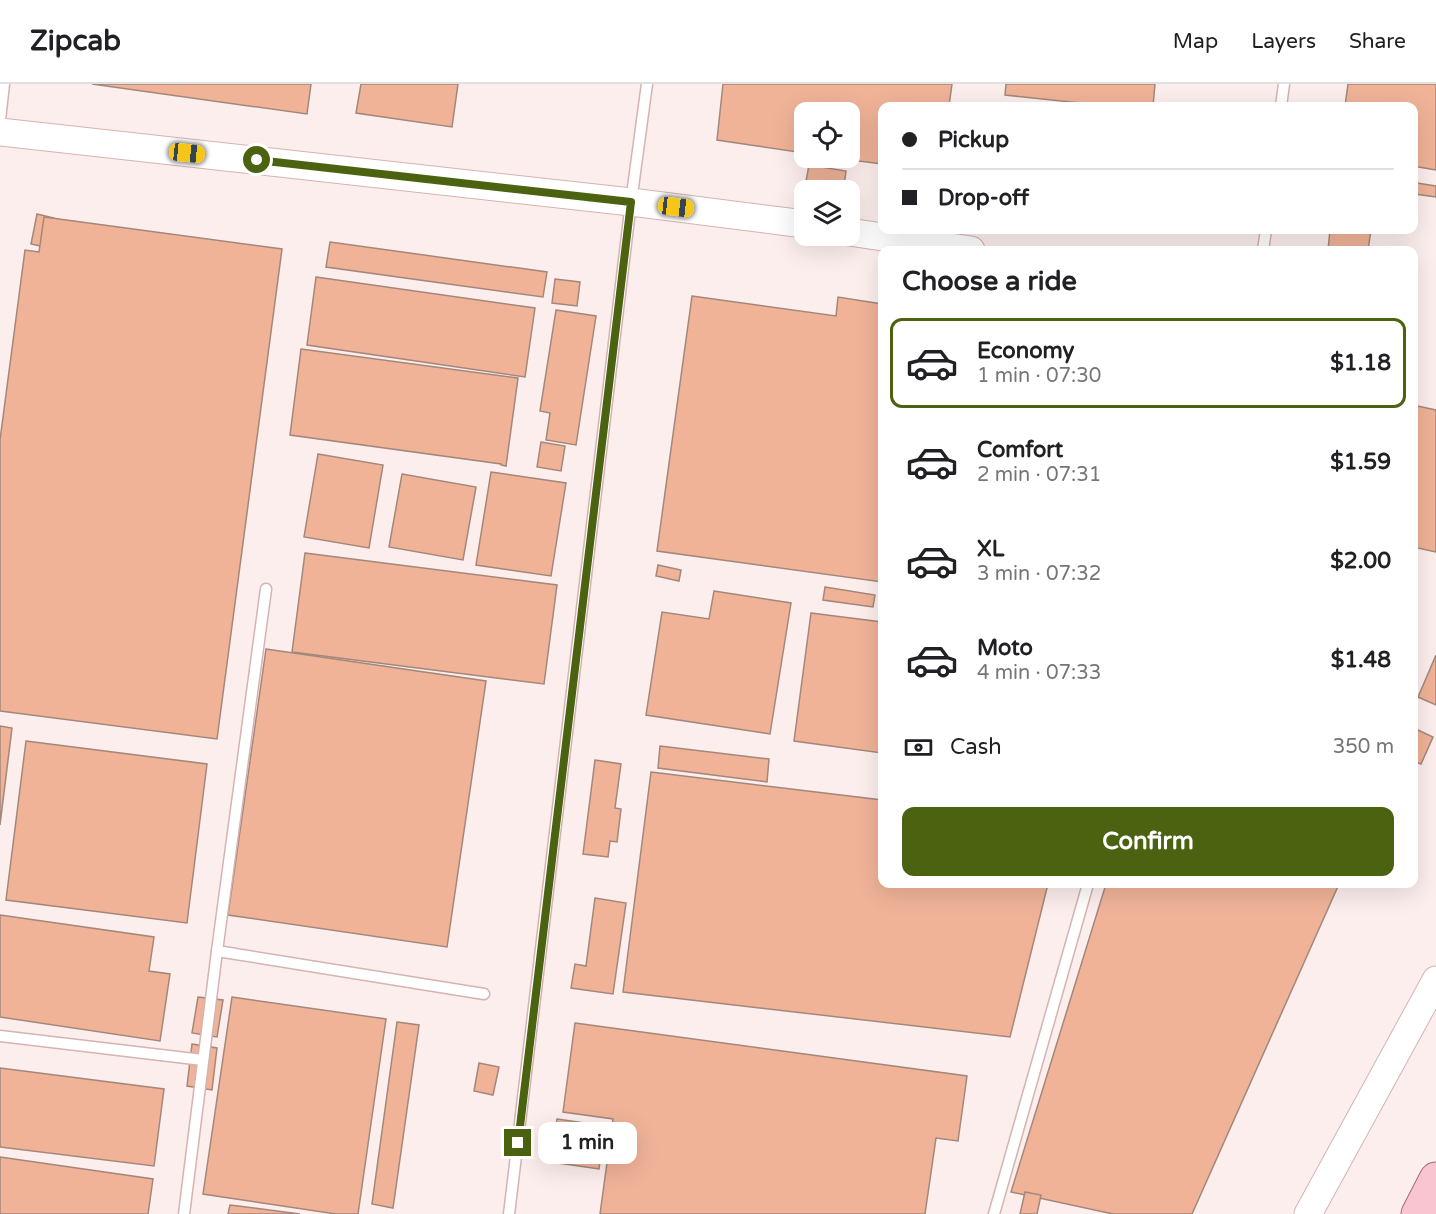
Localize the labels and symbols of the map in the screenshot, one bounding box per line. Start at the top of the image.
car [168,142,206,164]
route start [243,146,270,173]
car [657,196,695,218]
callout: 1 min [539,1122,638,1164]
route end [504,1129,531,1156]

